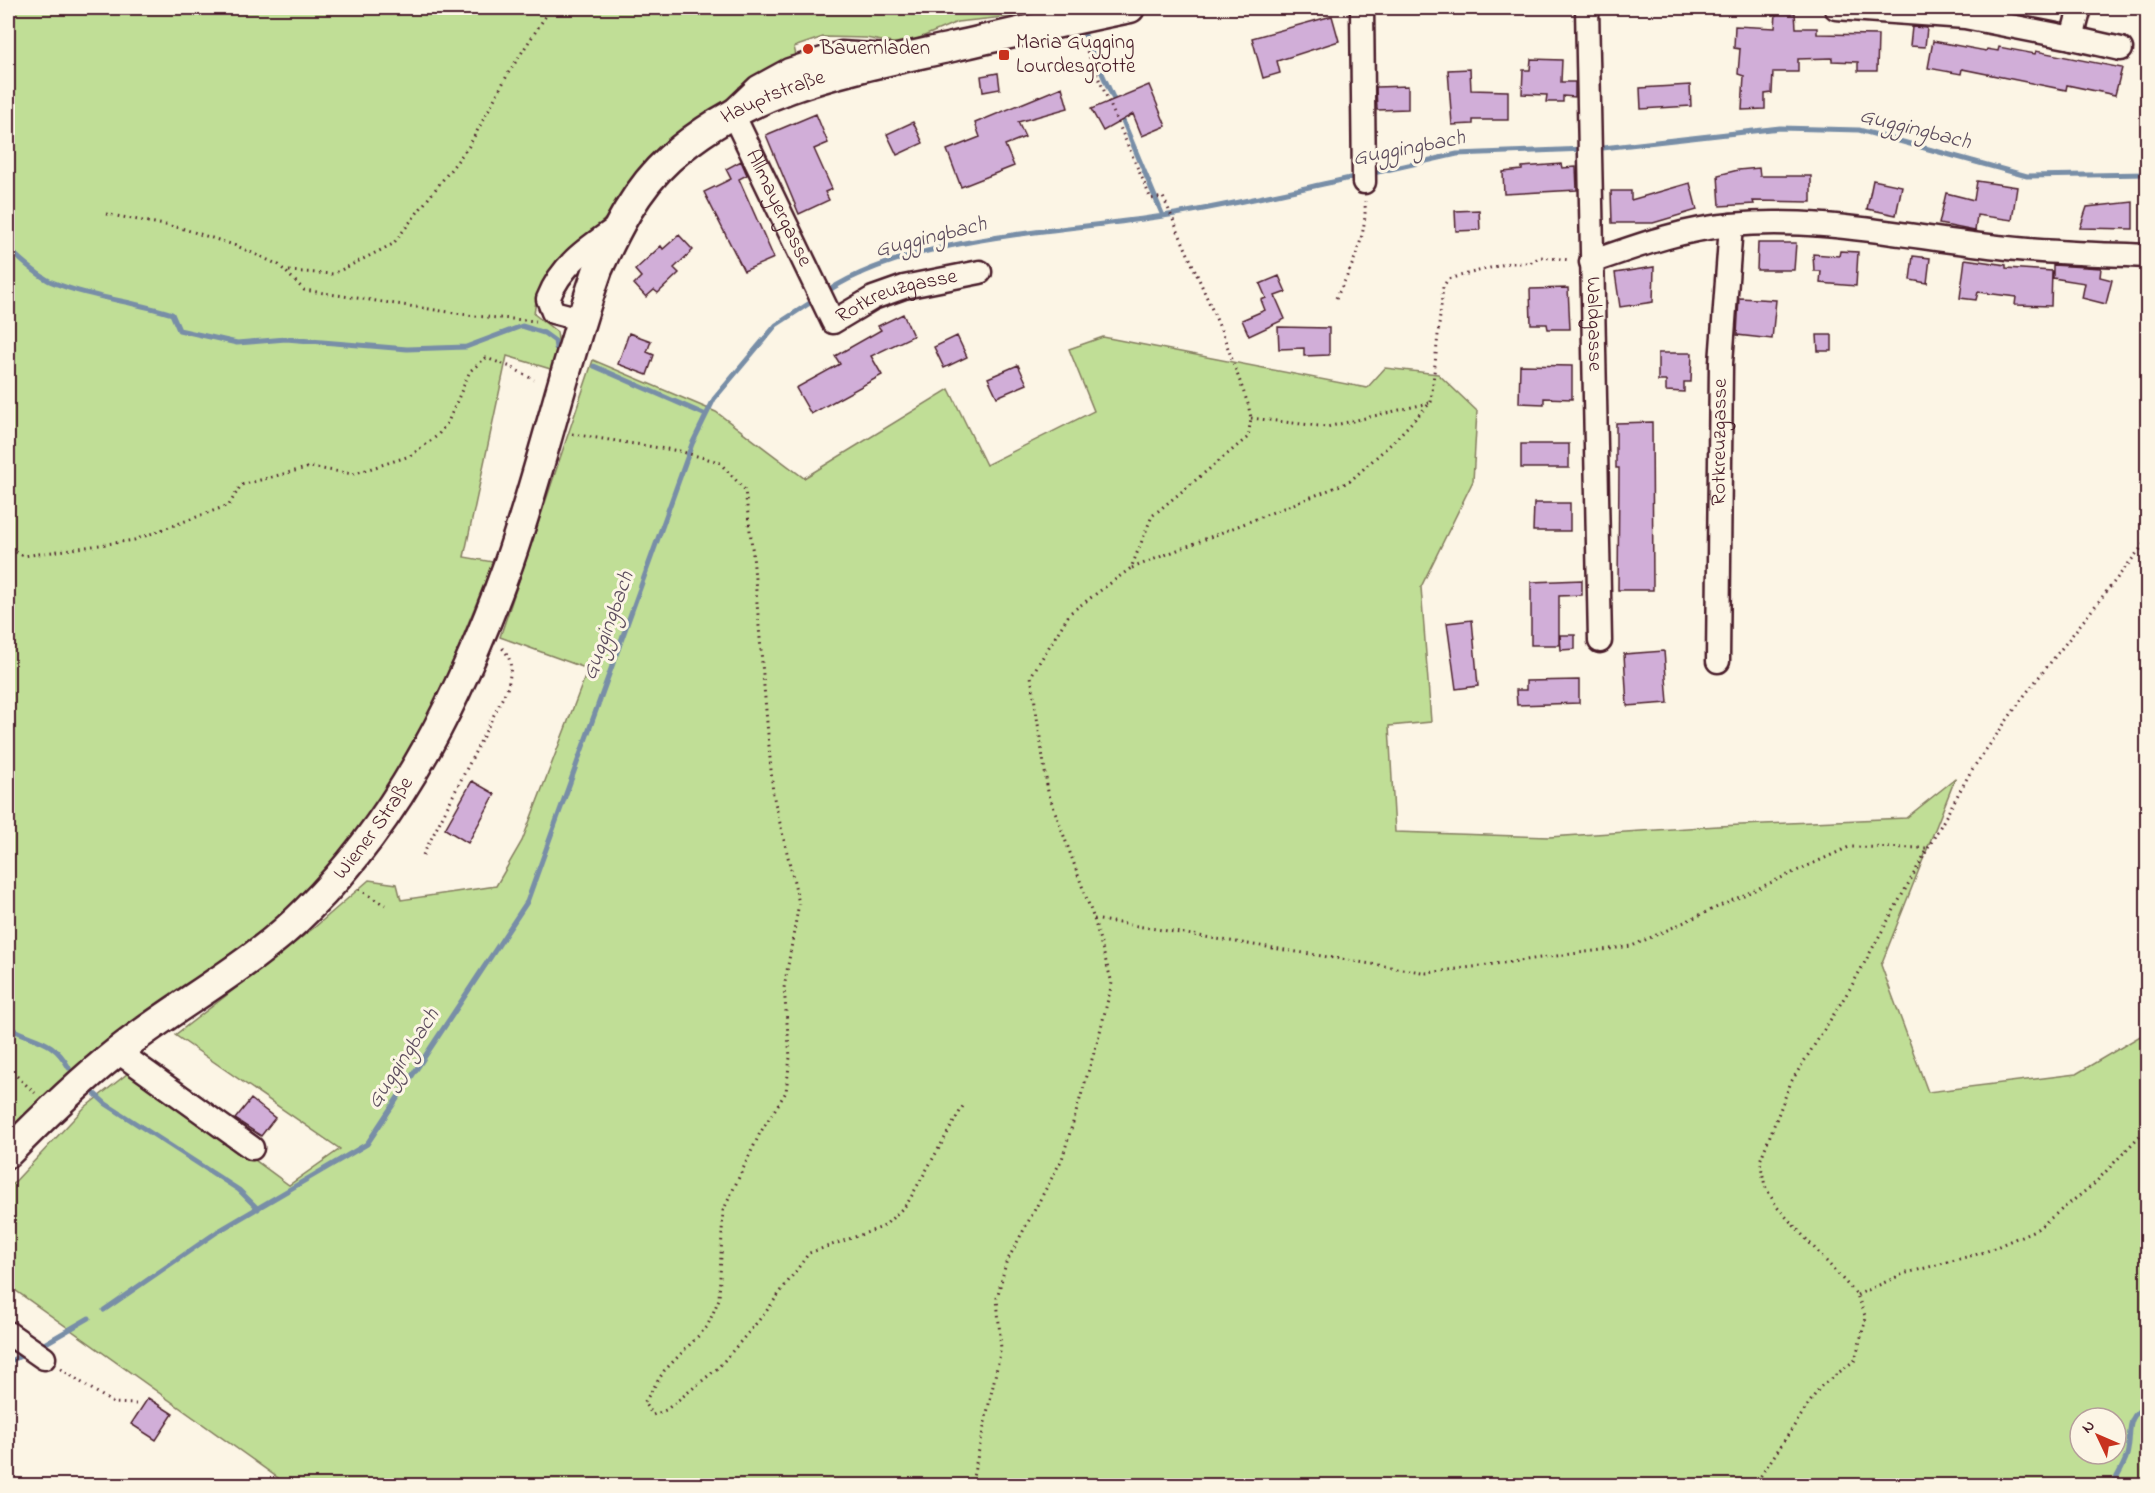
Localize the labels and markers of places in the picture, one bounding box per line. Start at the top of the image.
place label: Maria Gugging Lourdesgrotte [1016,28,1136,84]
place label: Bauernladen [819,34,930,64]
marker: Bauernladen [801,42,815,56]
marker: Maria Gugging Lourdesgrotte [997,48,1011,62]

